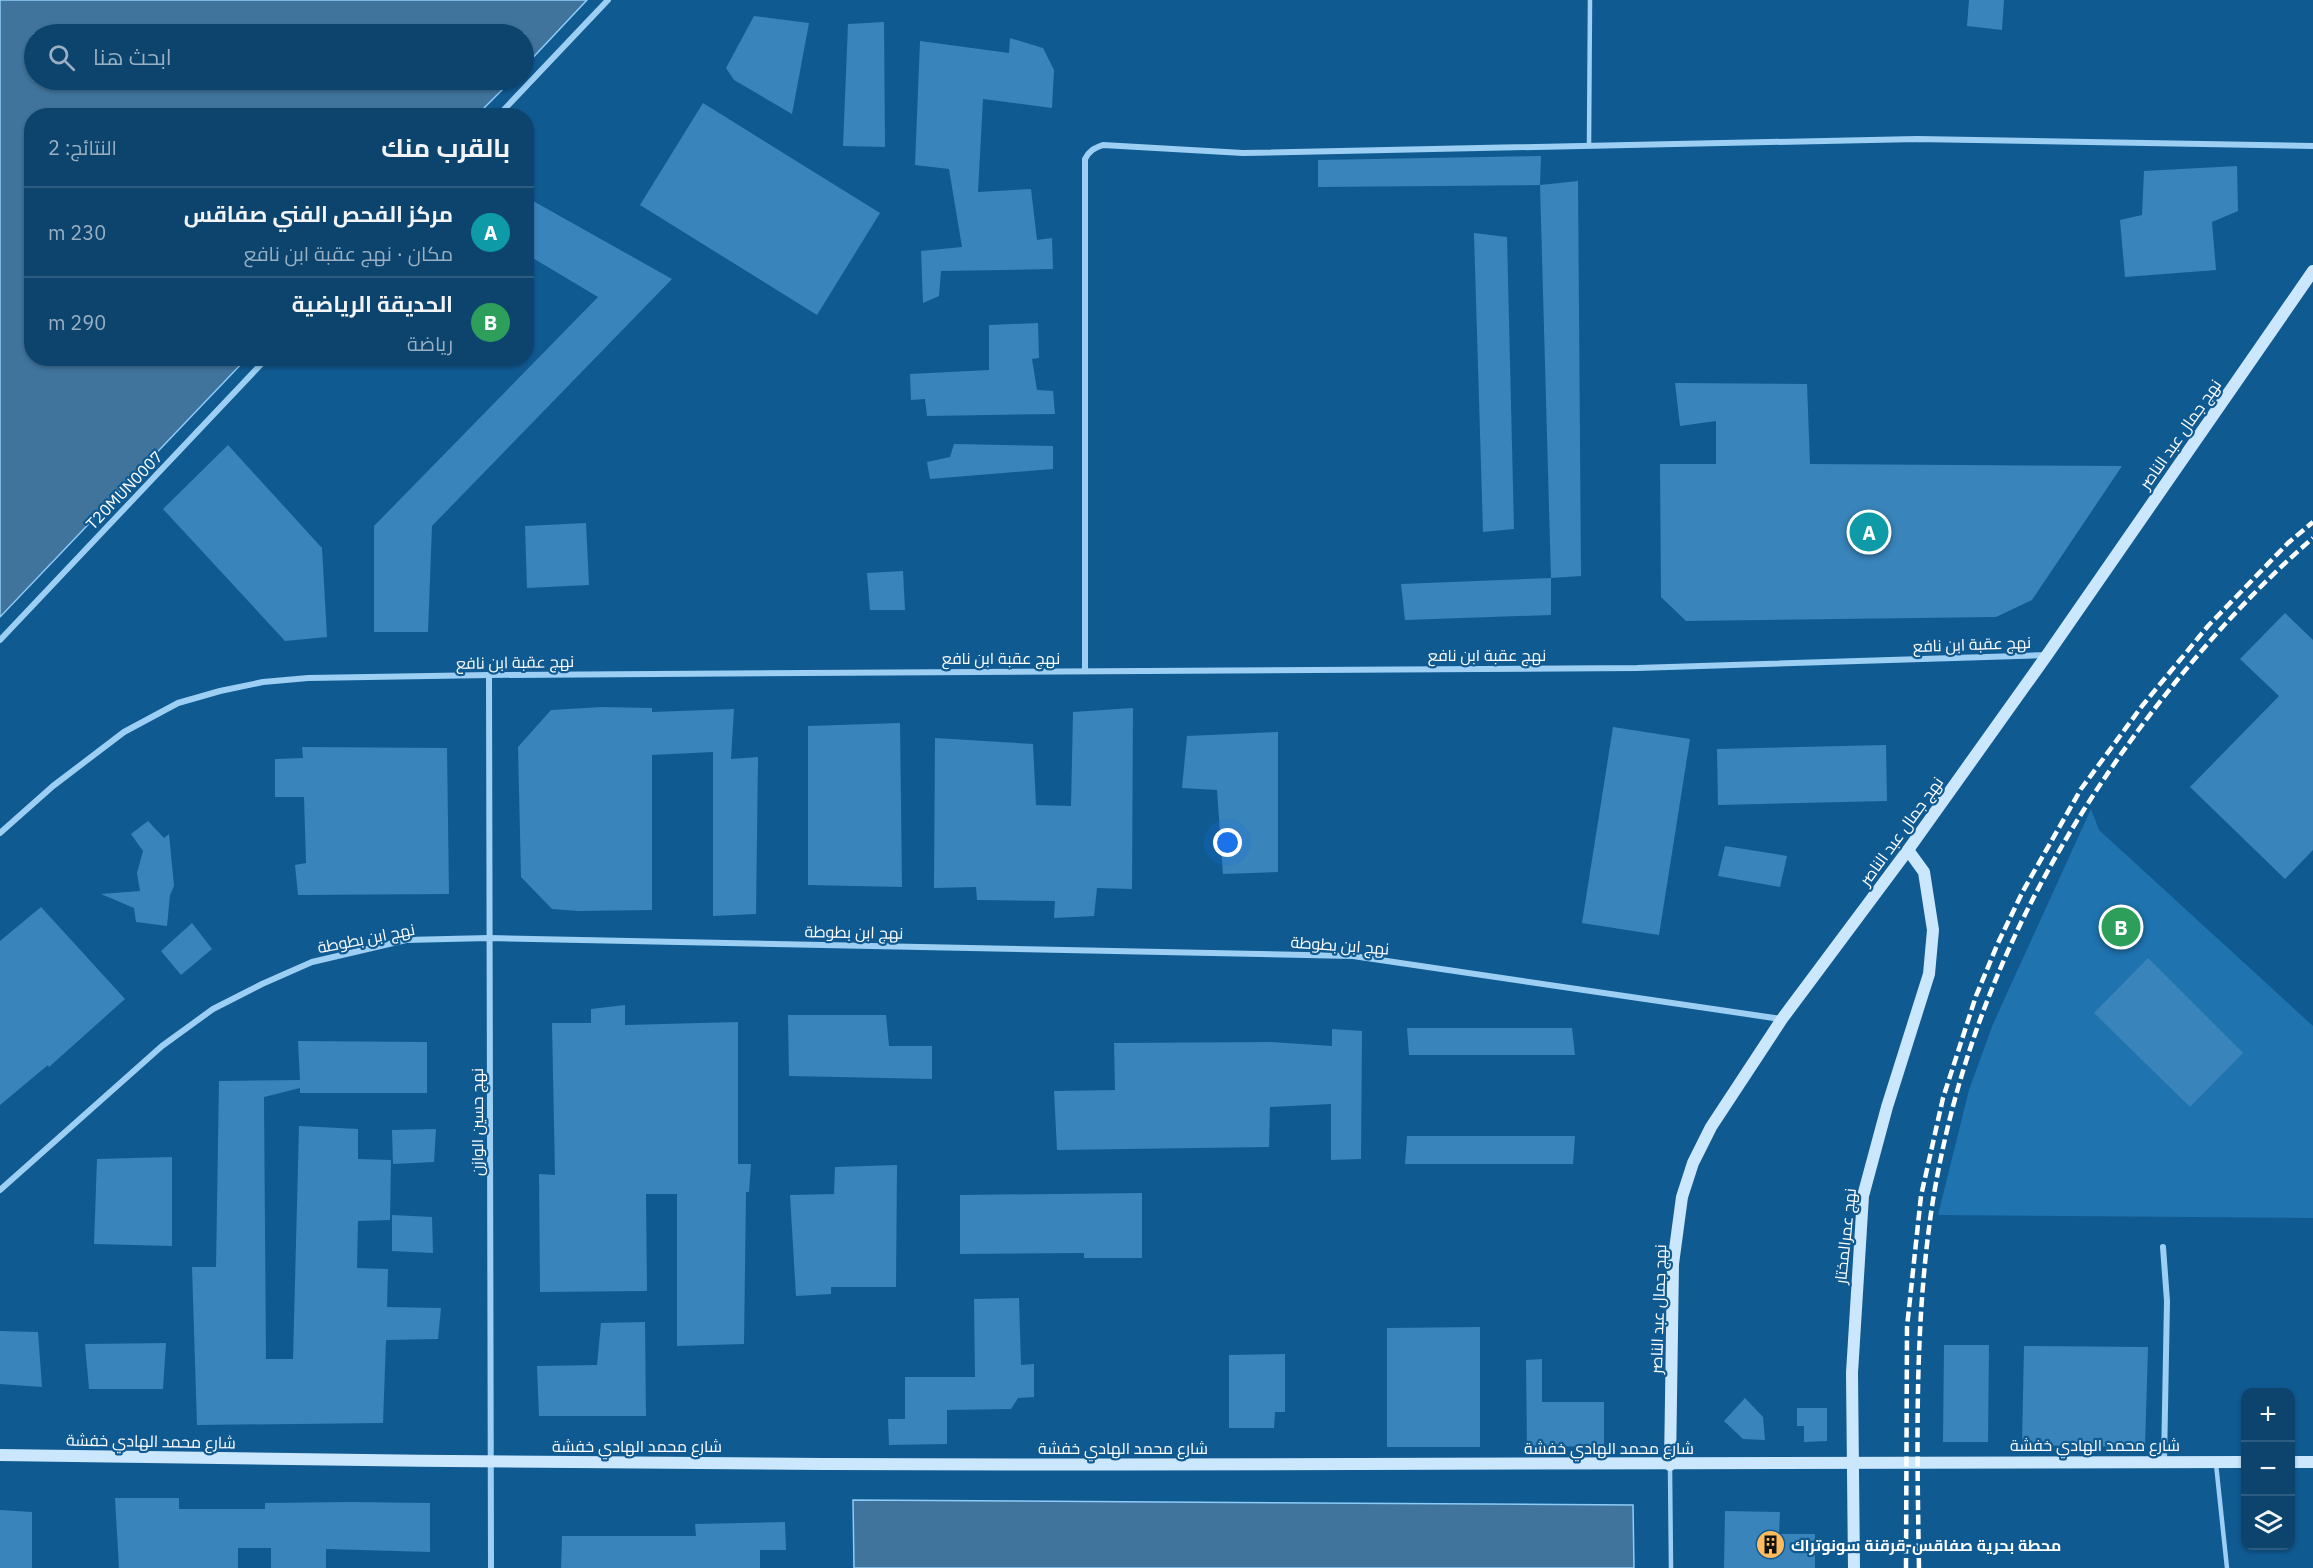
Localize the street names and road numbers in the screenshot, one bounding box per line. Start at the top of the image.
street label: نهج جمال عبد الناصر [2134,375,2227,495]
street label: T20MUN0007 [81,446,167,534]
street label: نهج عقبة ابن نافع [1912,632,2032,658]
street label: نهج عقبة ابن نافع [1428,645,1546,667]
street label: نهج عقبة ابن نافع [942,648,1060,670]
street label: نهج عقبة ابن نافع [456,651,574,675]
street label: نهج جمال عبد الناصر [1854,773,1949,891]
street label: نهج ابن بطوطة [316,919,417,959]
street label: نهج ابن بطوطة [804,921,904,945]
street label: نهج ابن بطوطة [1290,932,1390,960]
street label: نهج حسين الوازن [467,1068,489,1176]
street label: نهج عمرالمختار [1830,1187,1862,1286]
street label: نهج جمال عبد الناصر [1646,1244,1672,1375]
street label: شارع محمد الهادي خفشة [66,1430,236,1456]
street label: شارع محمد الهادي خفشة [2010,1435,2180,1459]
street label: شارع محمد الهادي خفشة [552,1436,722,1460]
street label: شارع محمد الهادي خفشة [1038,1438,1208,1462]
street label: شارع محمد الهادي خفشة [1524,1438,1694,1462]

